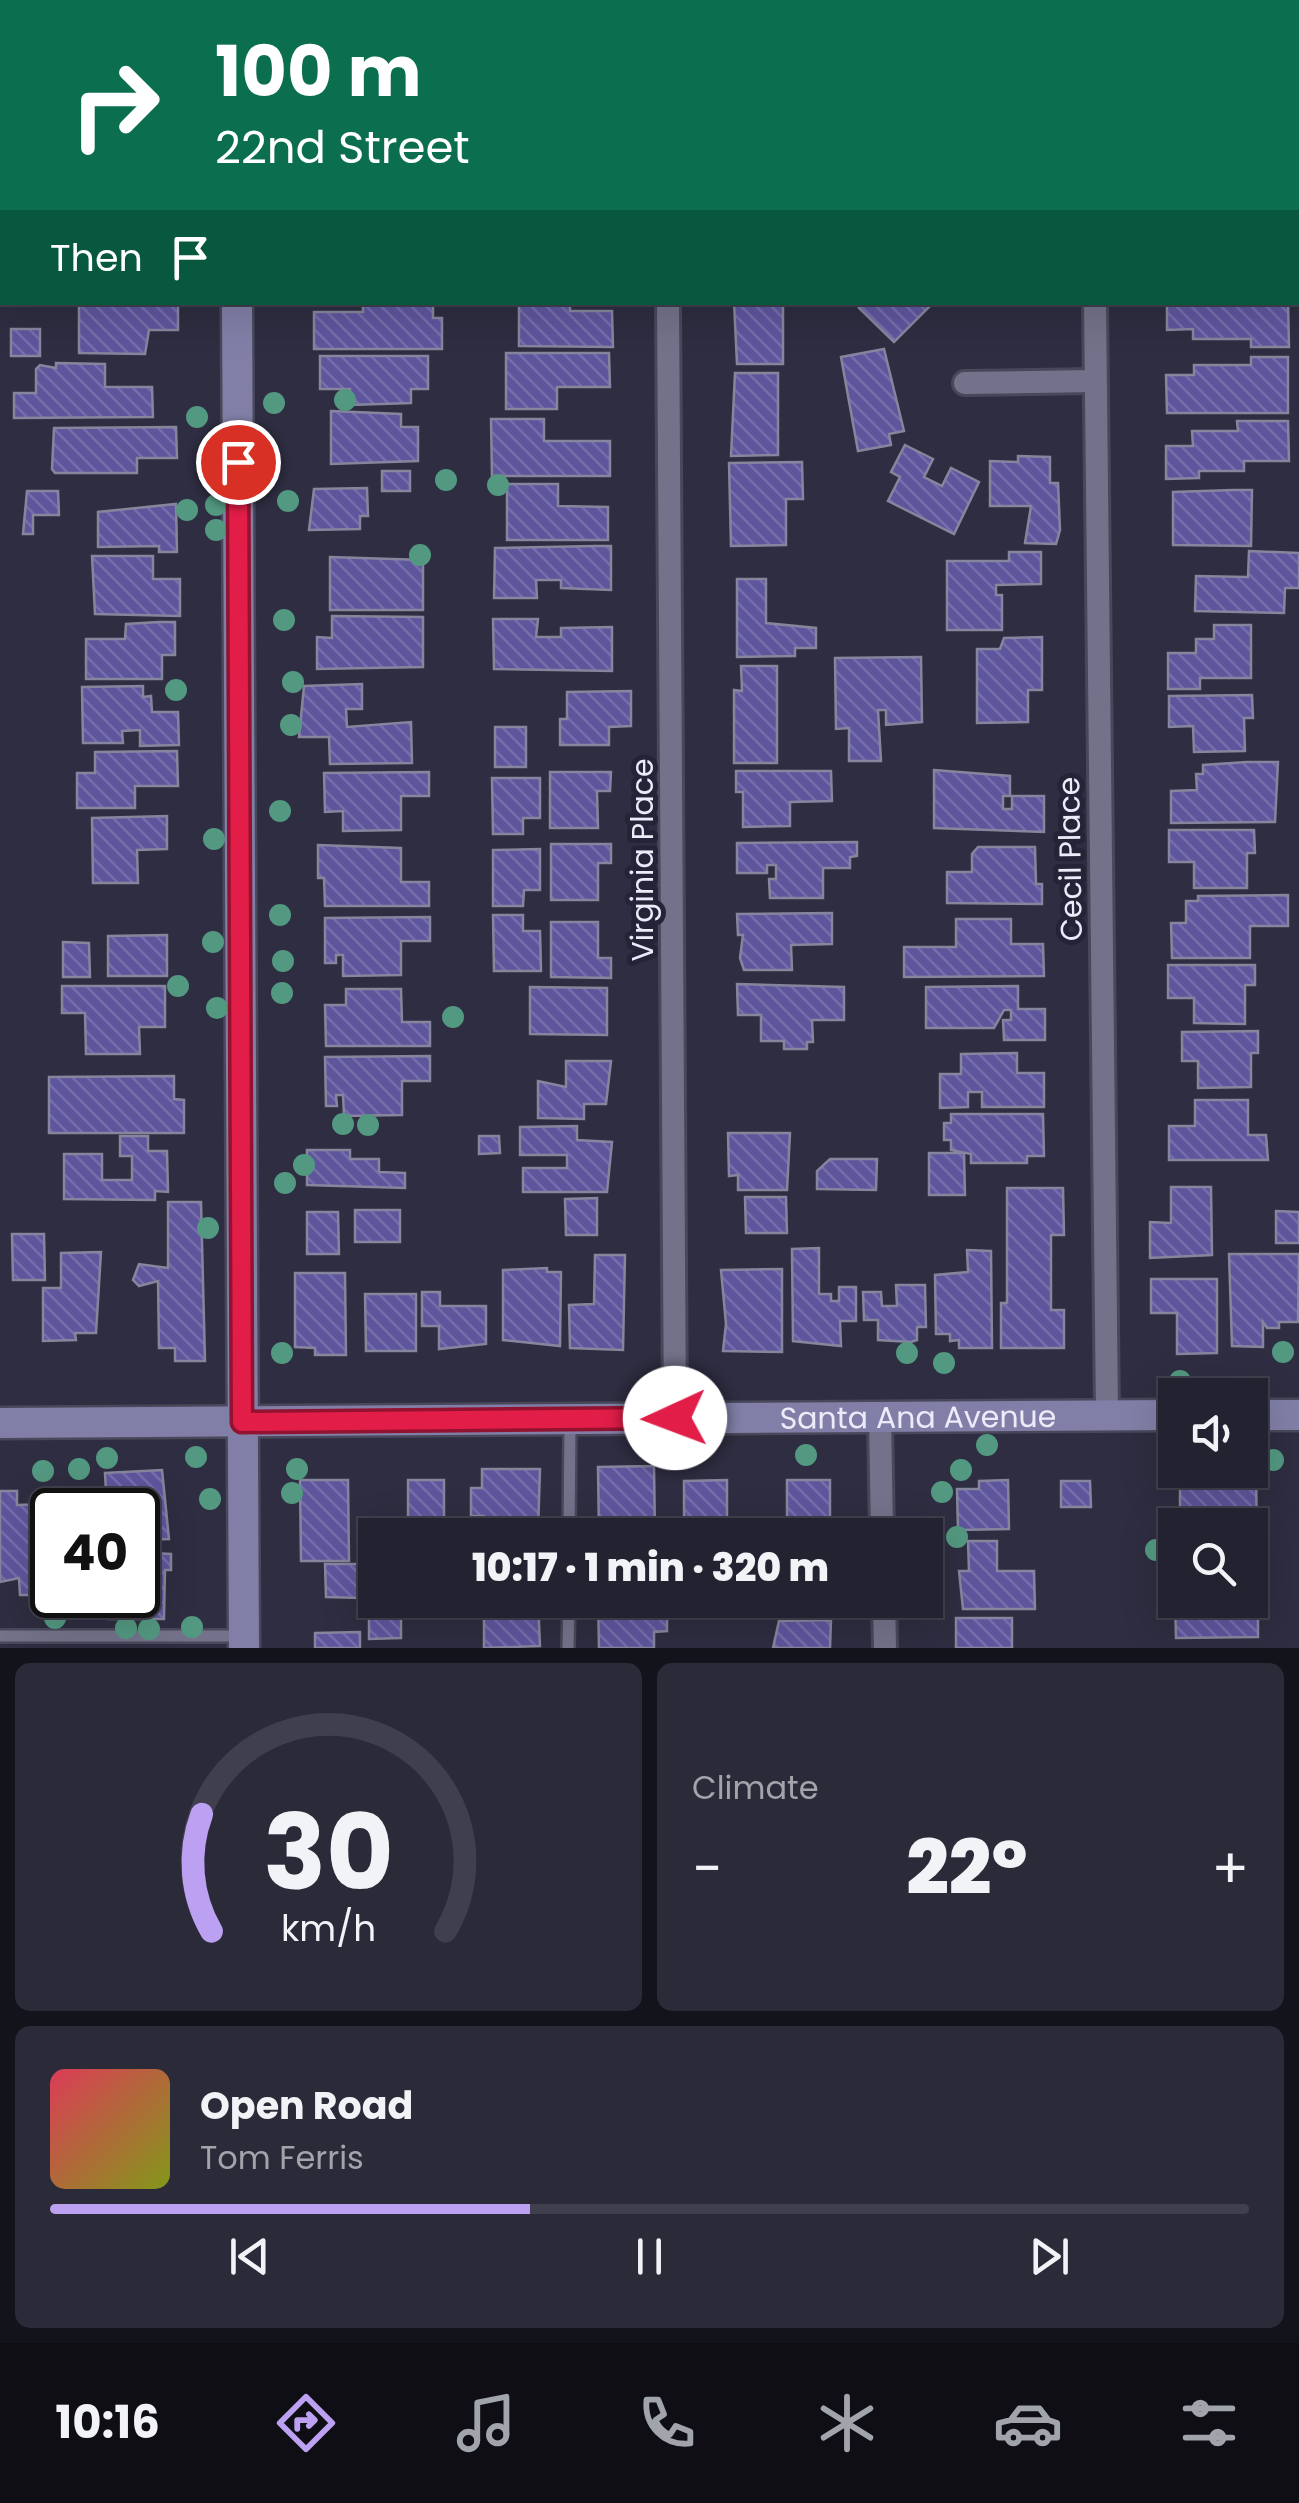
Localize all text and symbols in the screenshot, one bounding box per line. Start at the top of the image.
text: 100 m [215,22,422,121]
icon: right [50,40,180,170]
text: 22nd Street [215,116,470,179]
icon: arrive [163,230,218,285]
text: Then [50,231,143,284]
pin [196,420,281,505]
icon: arrive [211,435,266,490]
street label: Virginia Place [621,758,664,962]
street label: Cecil Place [1047,776,1093,942]
position arrow [623,1366,727,1470]
map controls [1158,1378,1268,1618]
button: sound [1158,1378,1268,1488]
street label: Santa Ana Avenue [779,1394,1057,1439]
speed limit sign: 40 [30,1488,160,1618]
button: search [1158,1508,1268,1618]
text: 10:17 · 1 min · 320 m [472,1541,829,1594]
text: Climate [692,1765,819,1810]
text: 30 [263,1780,394,1925]
text: 22° [906,1815,1028,1920]
text: − [692,1830,722,1907]
text: + [1211,1830,1249,1907]
text: km/h [281,1903,376,1954]
text: Open Road [200,2079,413,2132]
text: Tom Ferris [200,2135,364,2180]
icon: previous [222,2229,277,2284]
icon: pause [622,2229,677,2284]
icon: next [1022,2229,1077,2284]
icon: directions [271,2388,341,2458]
icon: music [451,2388,521,2458]
icon: phone [632,2388,702,2458]
icon: climate [812,2388,882,2458]
icon: car [993,2388,1063,2458]
icon: filters [1174,2388,1244,2458]
text: 10:16 [55,2391,160,2454]

